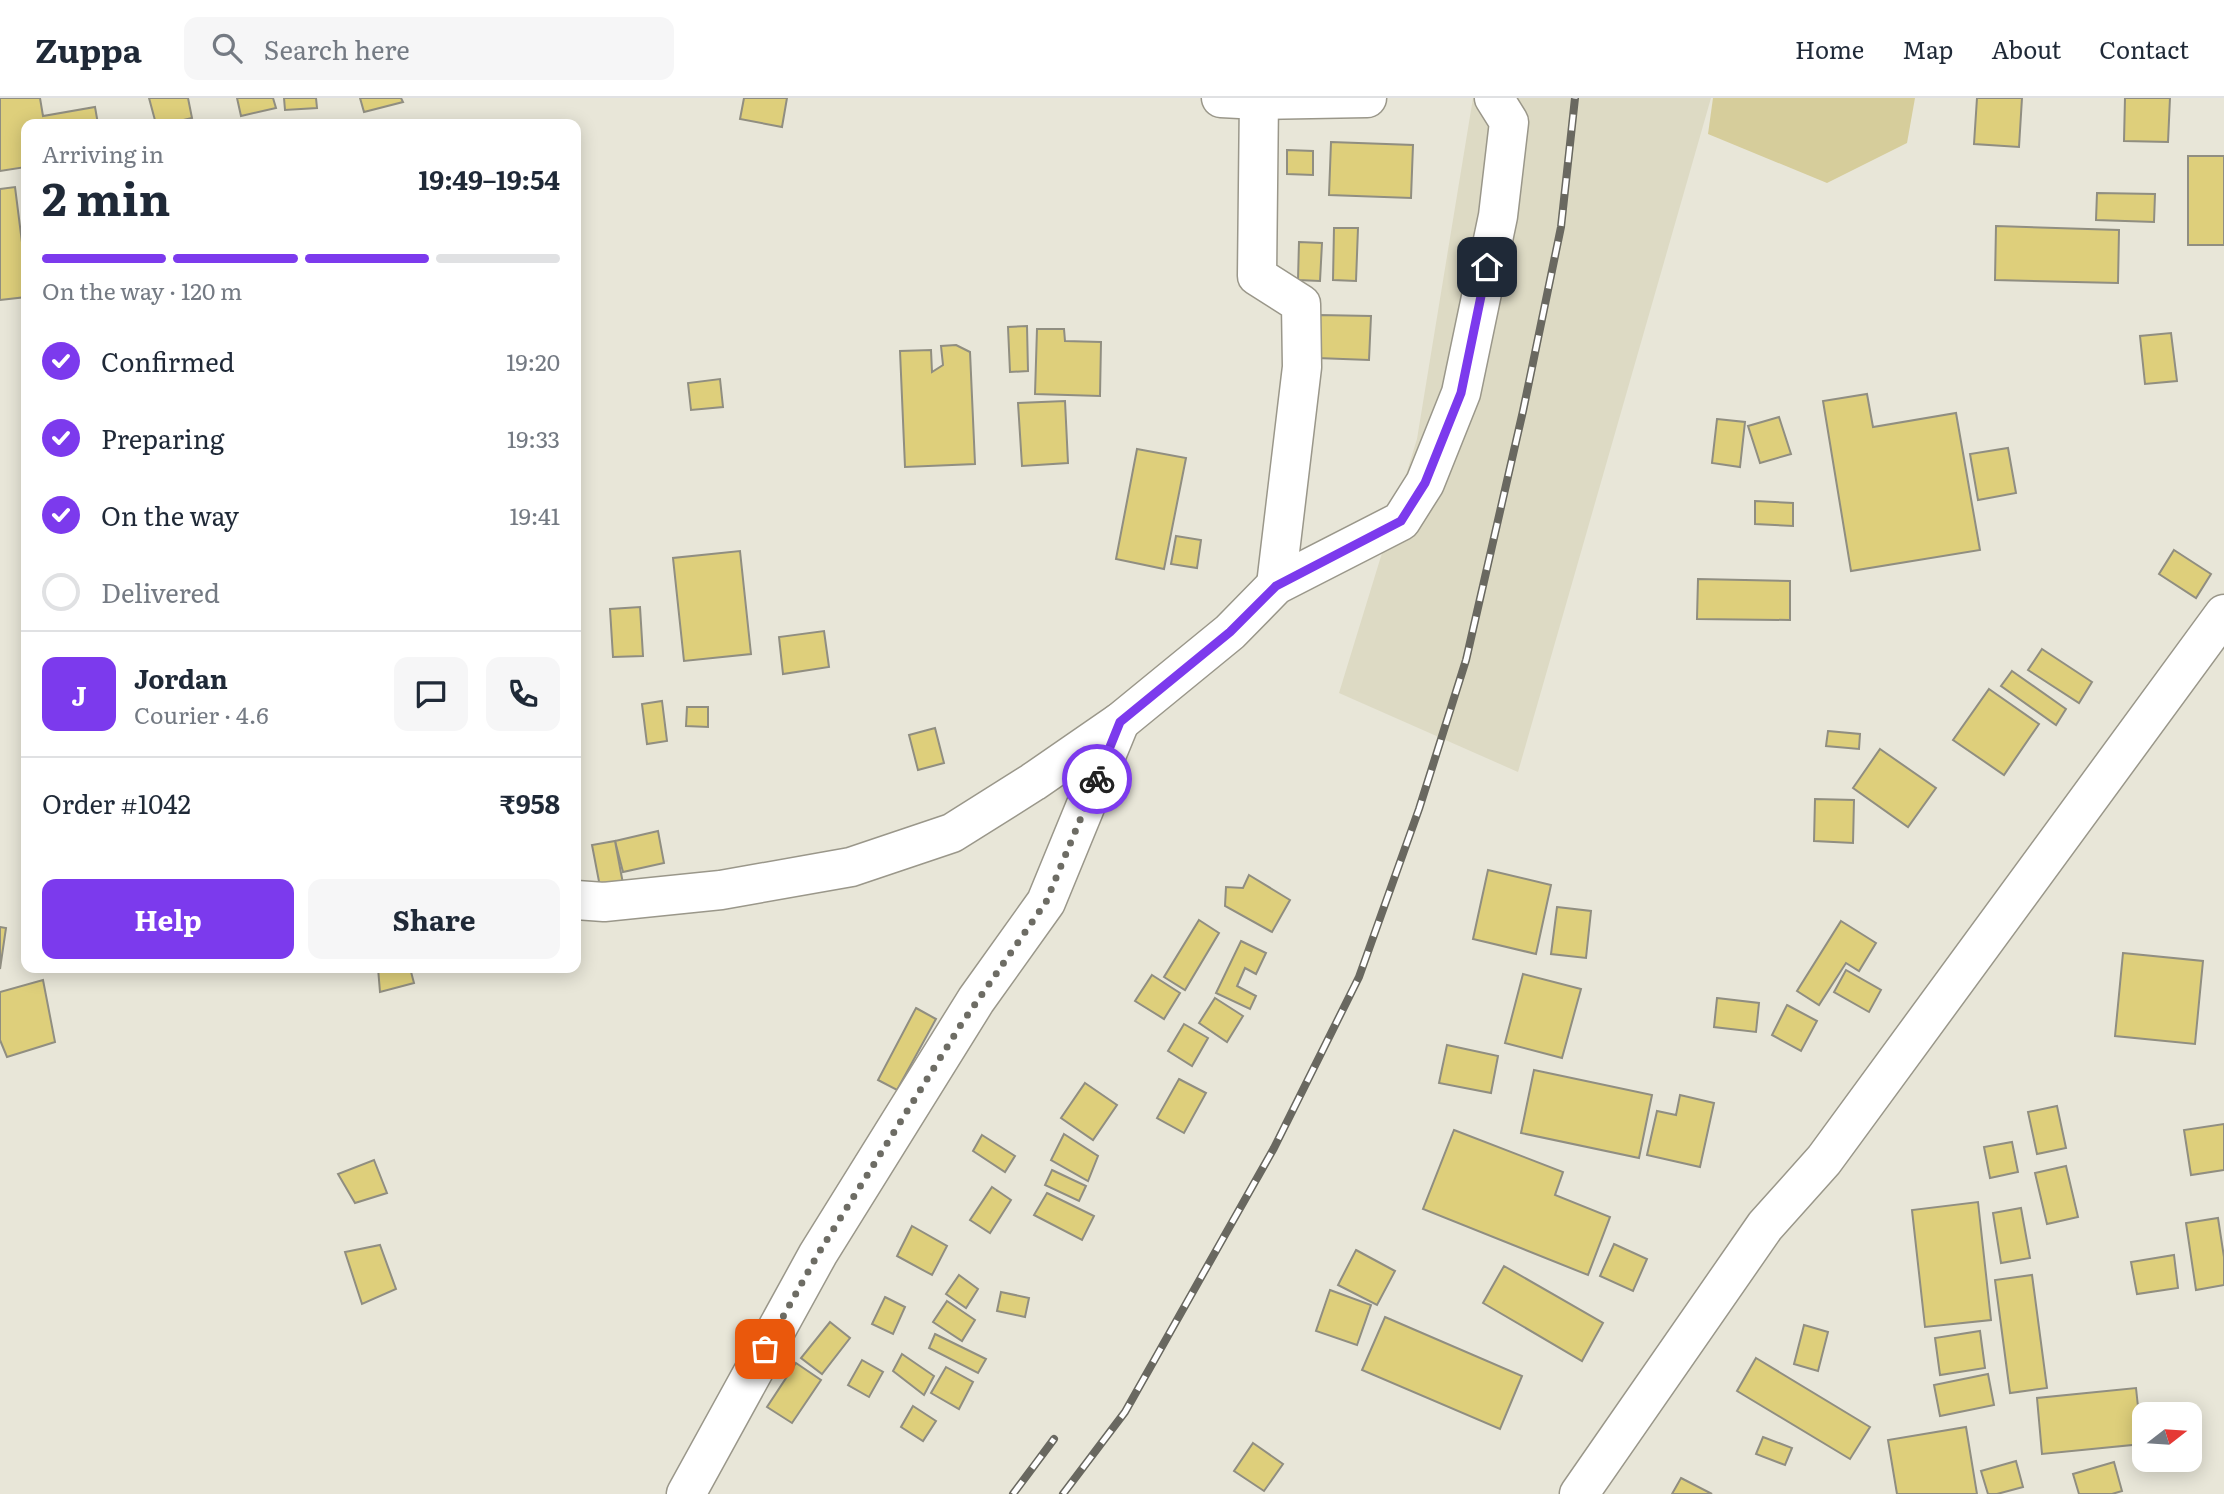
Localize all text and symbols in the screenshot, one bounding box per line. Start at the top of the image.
search box [184,17,674,80]
text: Zuppa [35,24,142,73]
icon: search [208,29,246,67]
text: Search here [264,29,410,68]
text: Home [1795,31,1864,66]
text: Map [1902,31,1953,66]
text: About [1991,31,2061,66]
text: Contact [2099,31,2189,66]
text: Arriving in [42,136,164,170]
text: 19:49–19:54 [418,159,560,198]
text: 2 min [42,162,171,230]
pin [1457,237,1517,297]
icon: home [1468,248,1506,286]
text: On the way · 120 m [42,273,242,307]
text: Confirmed [101,341,235,380]
icon: check [42,342,80,380]
text: 19:20 [506,344,560,378]
text: Preparing [101,418,224,457]
icon: check [42,419,80,457]
text: 19:33 [507,421,560,455]
text: On the way [101,495,239,534]
icon: check [42,496,80,534]
text: 19:41 [509,498,560,532]
text: Delivered [101,572,220,611]
button: chat [394,657,468,731]
button: phone [486,657,560,731]
text: Jordan [134,658,228,697]
text: J [72,675,86,714]
text: Courier · 4.6 [134,697,269,731]
courier [1062,744,1132,814]
icon: bike [1078,760,1116,798]
text: Order #1042 [42,783,191,822]
text: ₹958 [500,783,560,822]
button: Help [42,879,294,959]
button: Share [308,879,560,959]
pin [735,1319,795,1379]
icon: bag [746,1330,784,1368]
north arrow [2132,1402,2202,1472]
map controls [2132,1402,2202,1472]

